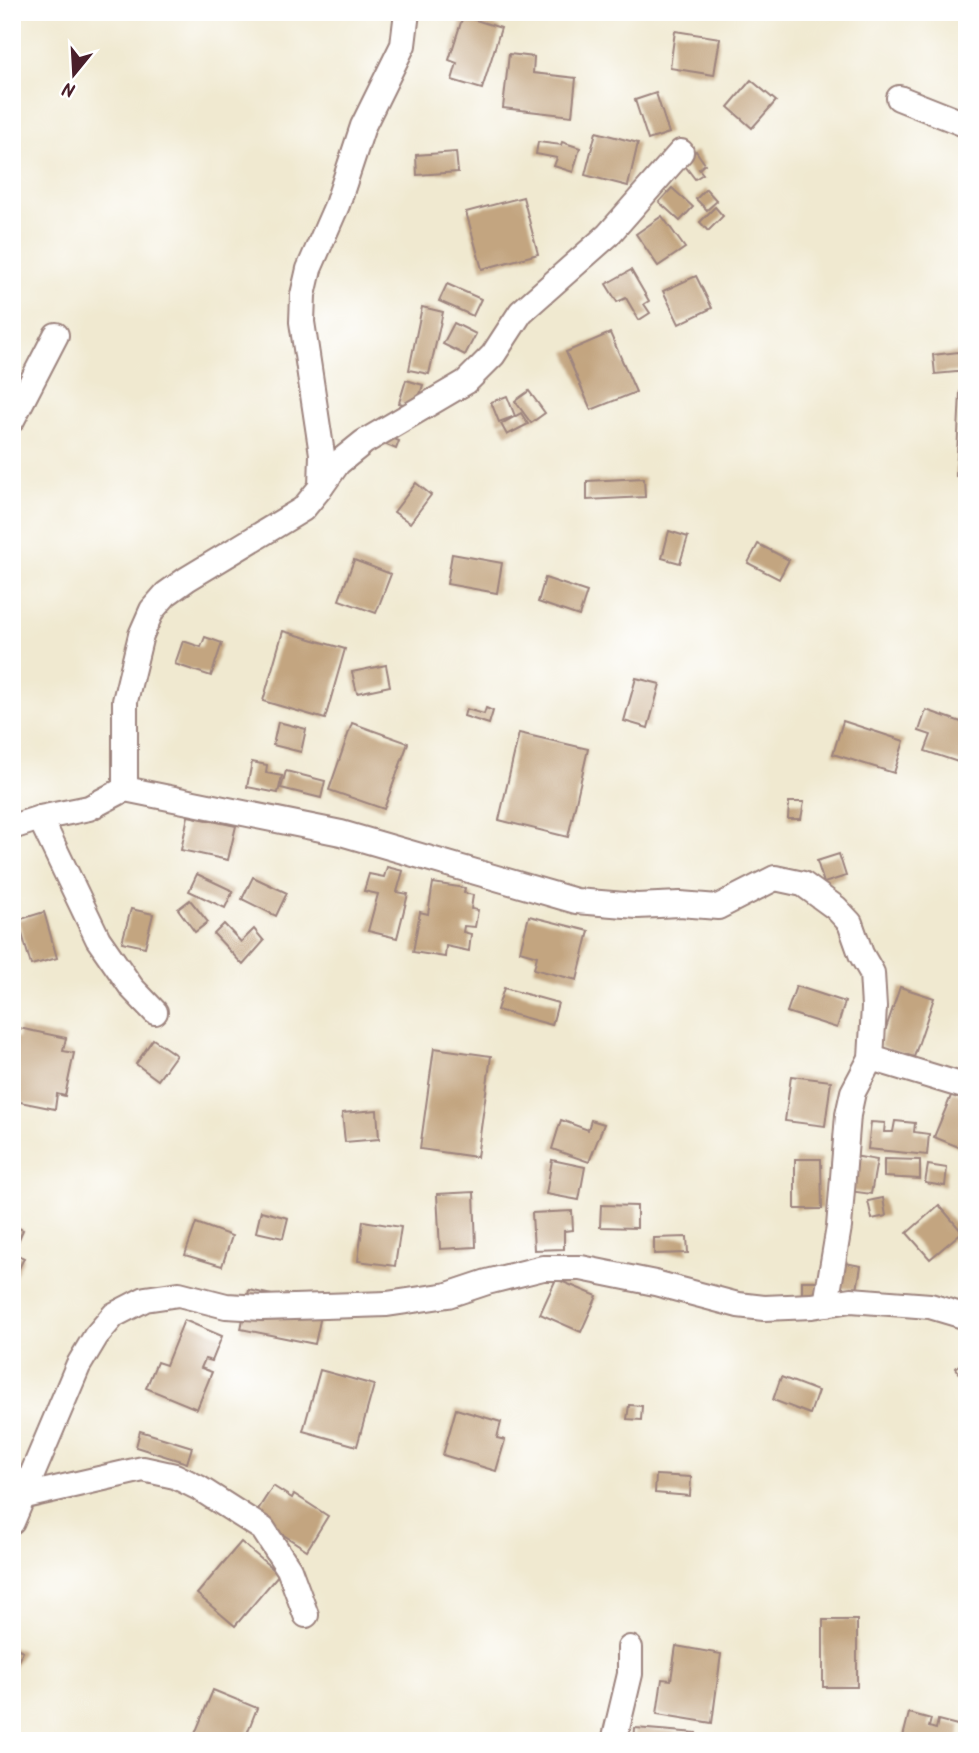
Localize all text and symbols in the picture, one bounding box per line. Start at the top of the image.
north arrow [38,38,108,108]
text: N [59,72,80,104]

